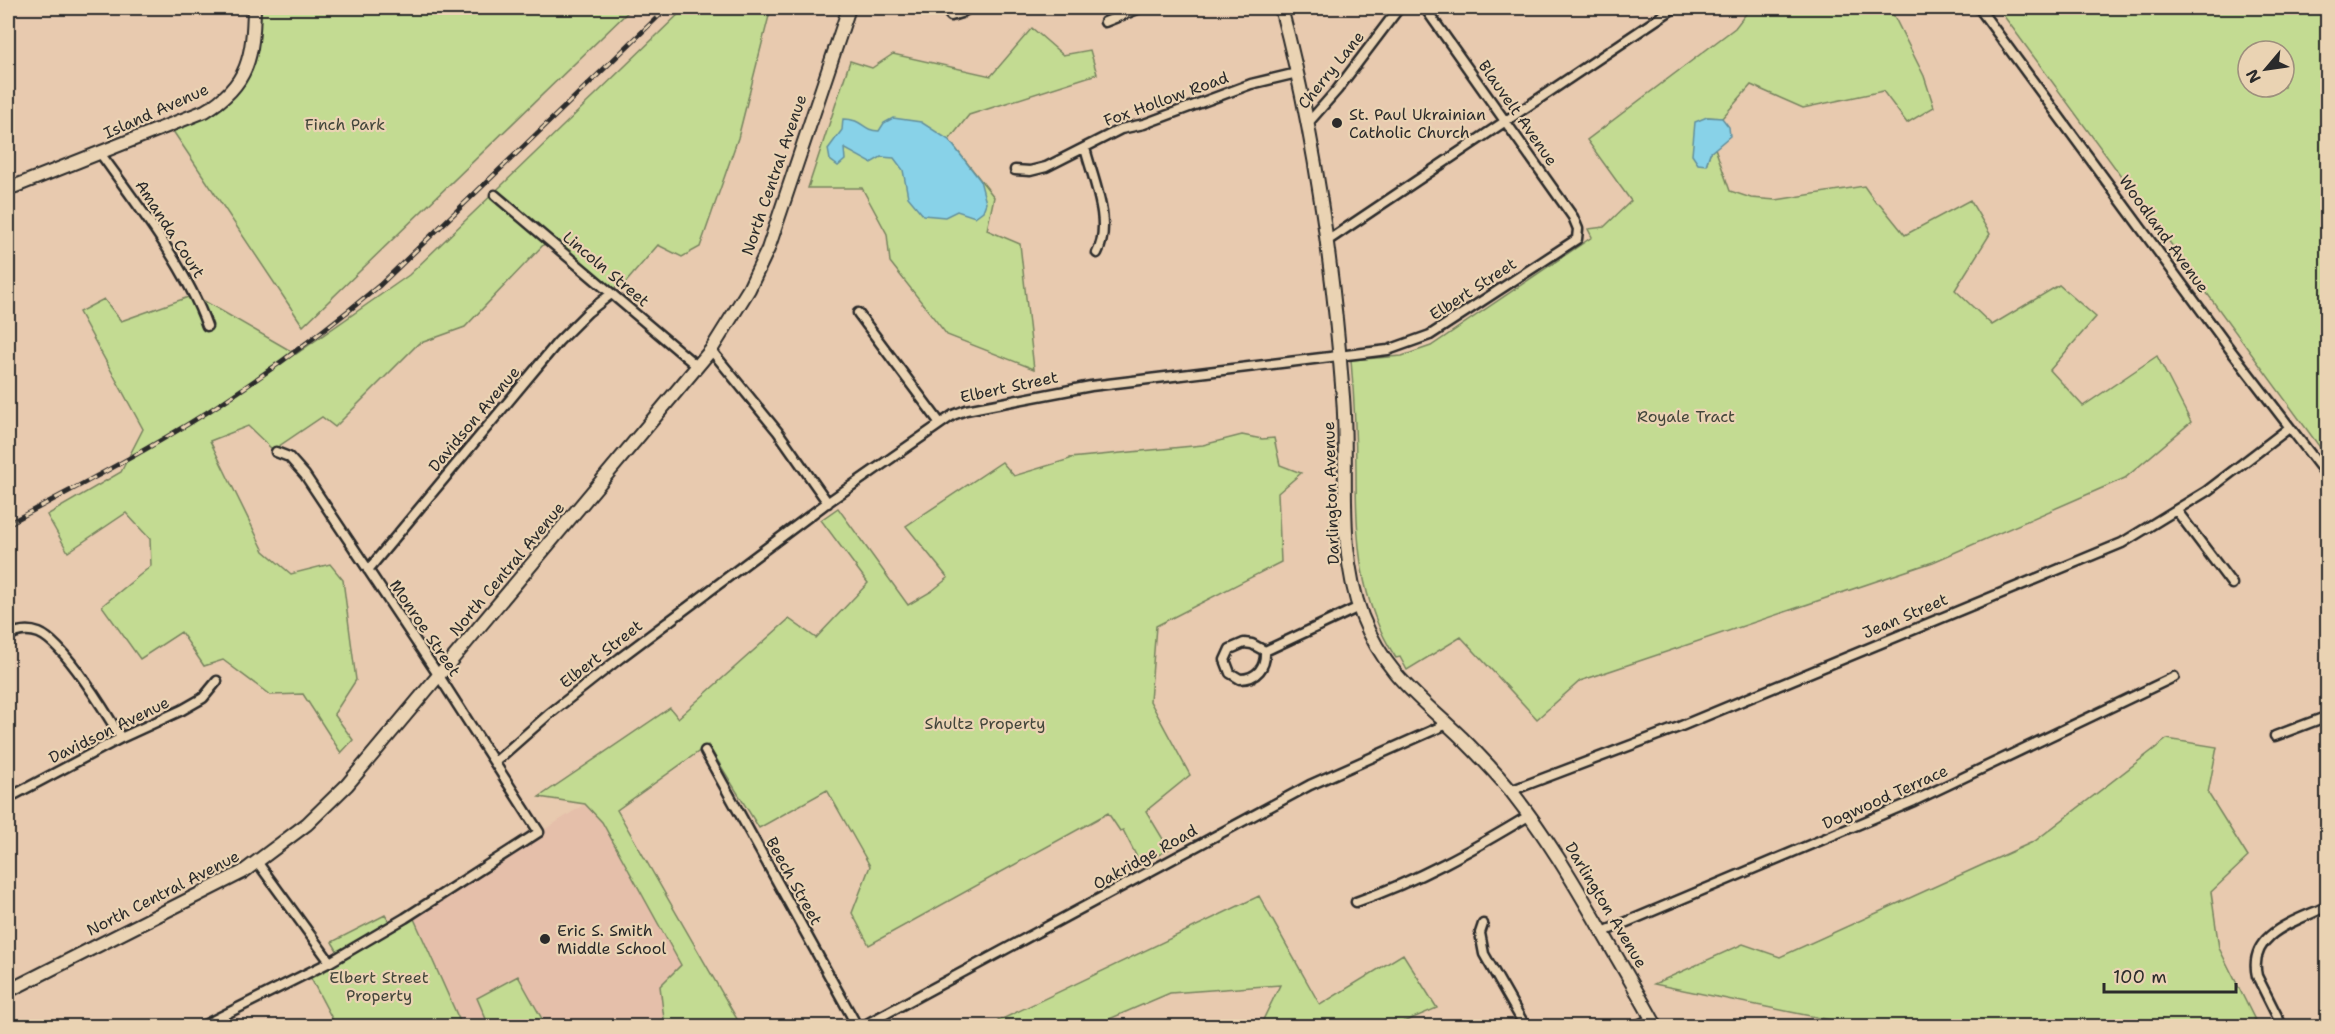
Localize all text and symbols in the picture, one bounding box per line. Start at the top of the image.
street label: Cherry Lane [1293,27,1369,113]
north arrow [2236,39,2296,99]
street label: Blauvelt Avenue [1474,56,1562,170]
text: N [2241,65,2266,87]
street label: Fox Hollow Road [1101,67,1231,131]
street label: Island Avenue [100,78,212,144]
street label: North Central Avenue [737,92,811,258]
place label: St. Paul Ukrainian Catholic Church [1349,104,1486,143]
park label: Finch Park [305,114,385,135]
marker: St. Paul Ukrainian Catholic Church [1330,116,1344,130]
street label: Woodland Avenue [2114,171,2214,297]
street label: Amanda Court [130,176,210,282]
street label: Lincoln Street [558,227,654,311]
street label: Elbert Street [1426,253,1520,325]
street label: Davidson Avenue [424,362,524,476]
street label: Elbert Street [958,366,1060,408]
park label: Royale Tract [1637,406,1735,427]
street label: Darlington Avenue [1318,421,1344,565]
street label: North Central Avenue [445,498,569,640]
street label: Monroe Street [385,576,465,680]
street label: Jean Street [1859,589,1951,643]
street label: Elbert Street [555,615,647,693]
street label: Davidson Avenue [45,692,173,768]
park label: Shultz Property [925,713,1045,734]
street label: Dogwood Terrace [1819,760,1951,834]
street label: Oakridge Road [1089,820,1201,894]
street label: Beech Street [761,833,827,929]
street label: Darlington Avenue [1560,838,1652,972]
street label: North Central Avenue [83,845,243,941]
place label: Eric S. Smith Middle School [557,920,667,959]
marker: Eric S. Smith Middle School [538,932,552,946]
scale bar [2104,956,2236,994]
text: 100 m [2113,965,2167,989]
park label: Elbert Street Property [329,967,429,1006]

